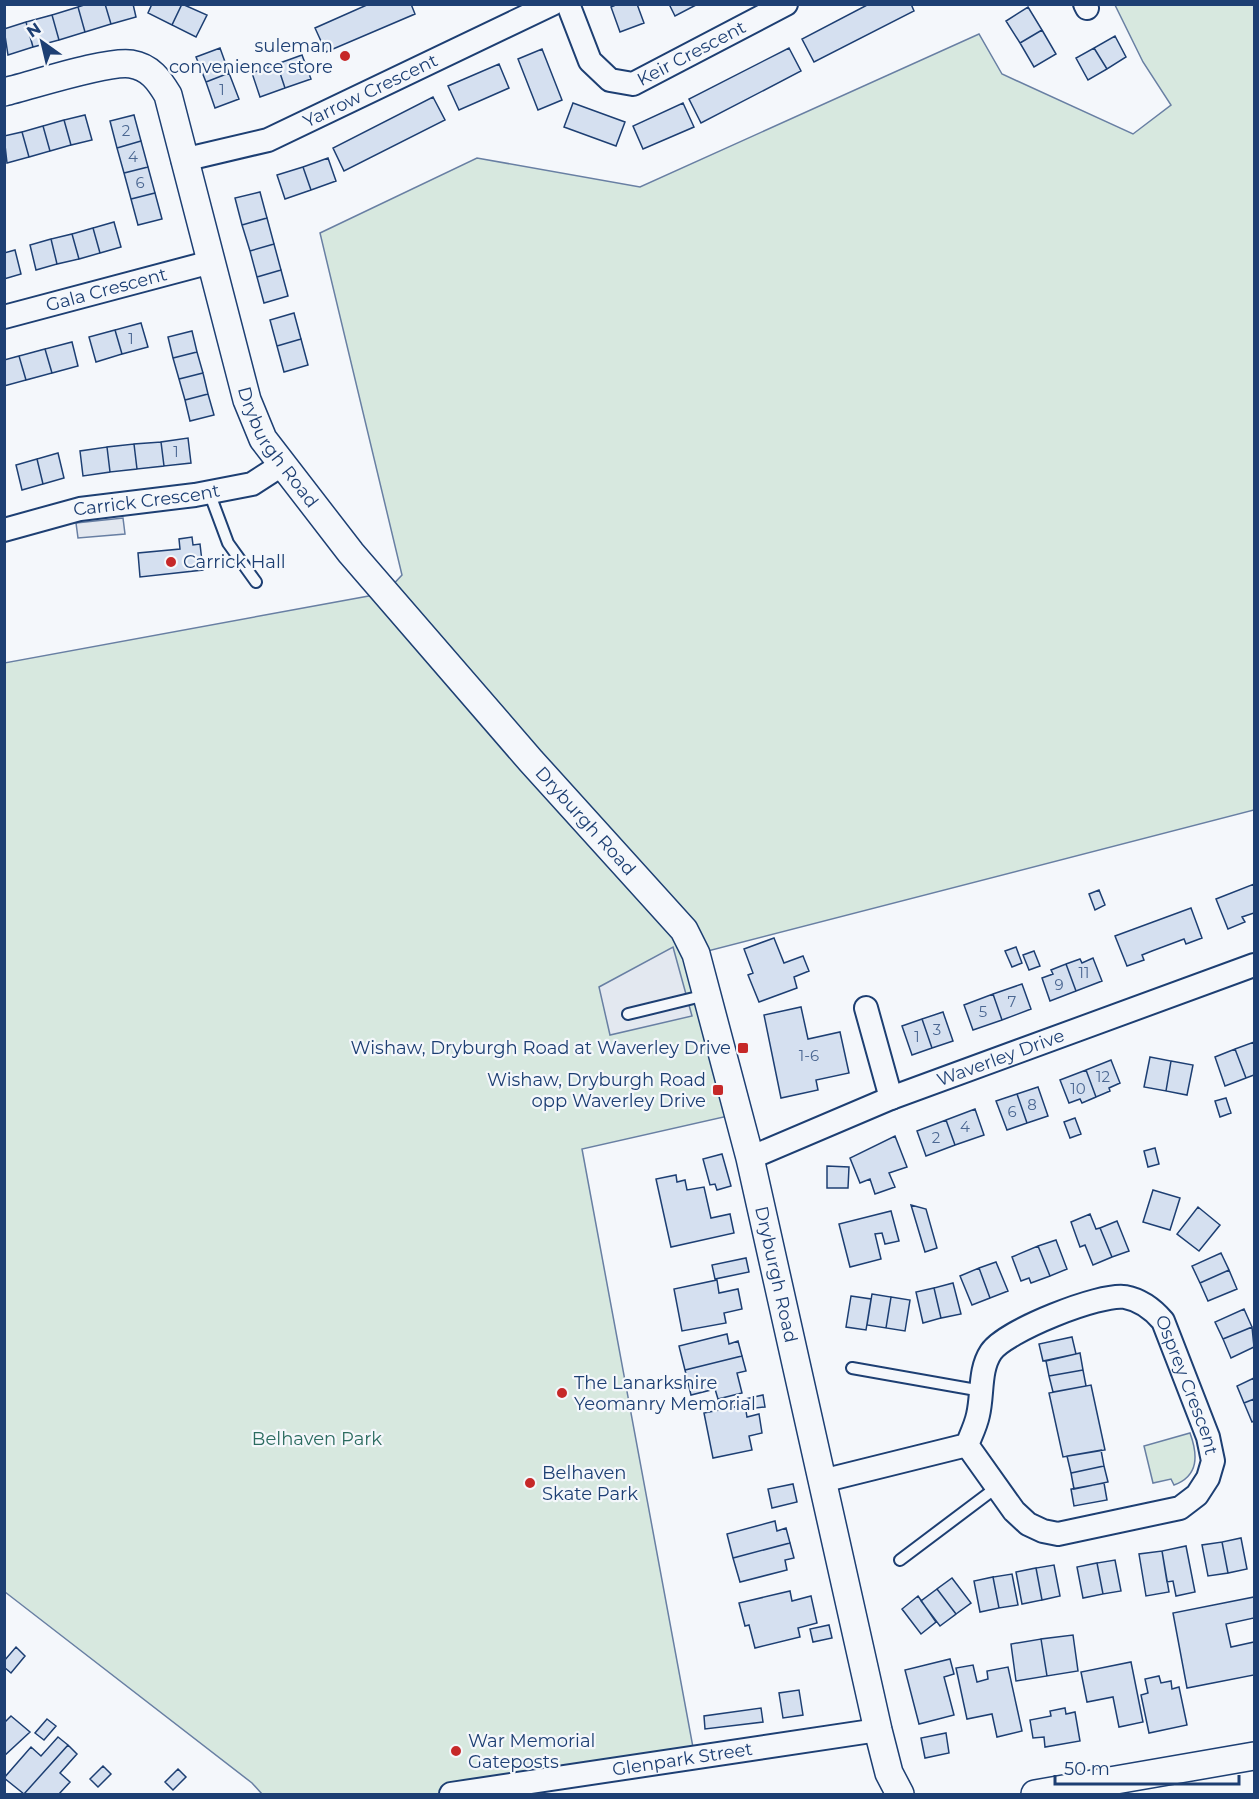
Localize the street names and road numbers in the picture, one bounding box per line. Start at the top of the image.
street label: Keir Crescent [633,16,750,91]
street label: Yarrow Crescent [300,49,441,132]
street label: Gala Crescent [43,263,169,316]
street label: Dryburgh Road [233,384,323,512]
street label: Carrick Crescent [71,479,222,521]
street label: Dryburgh Road [530,762,640,880]
street label: Waverley Drive [934,1024,1068,1091]
street label: Dryburgh Road [750,1204,802,1345]
street label: Osprey Crescent [1151,1312,1222,1457]
street label: Glenpark Street [611,1738,754,1781]

